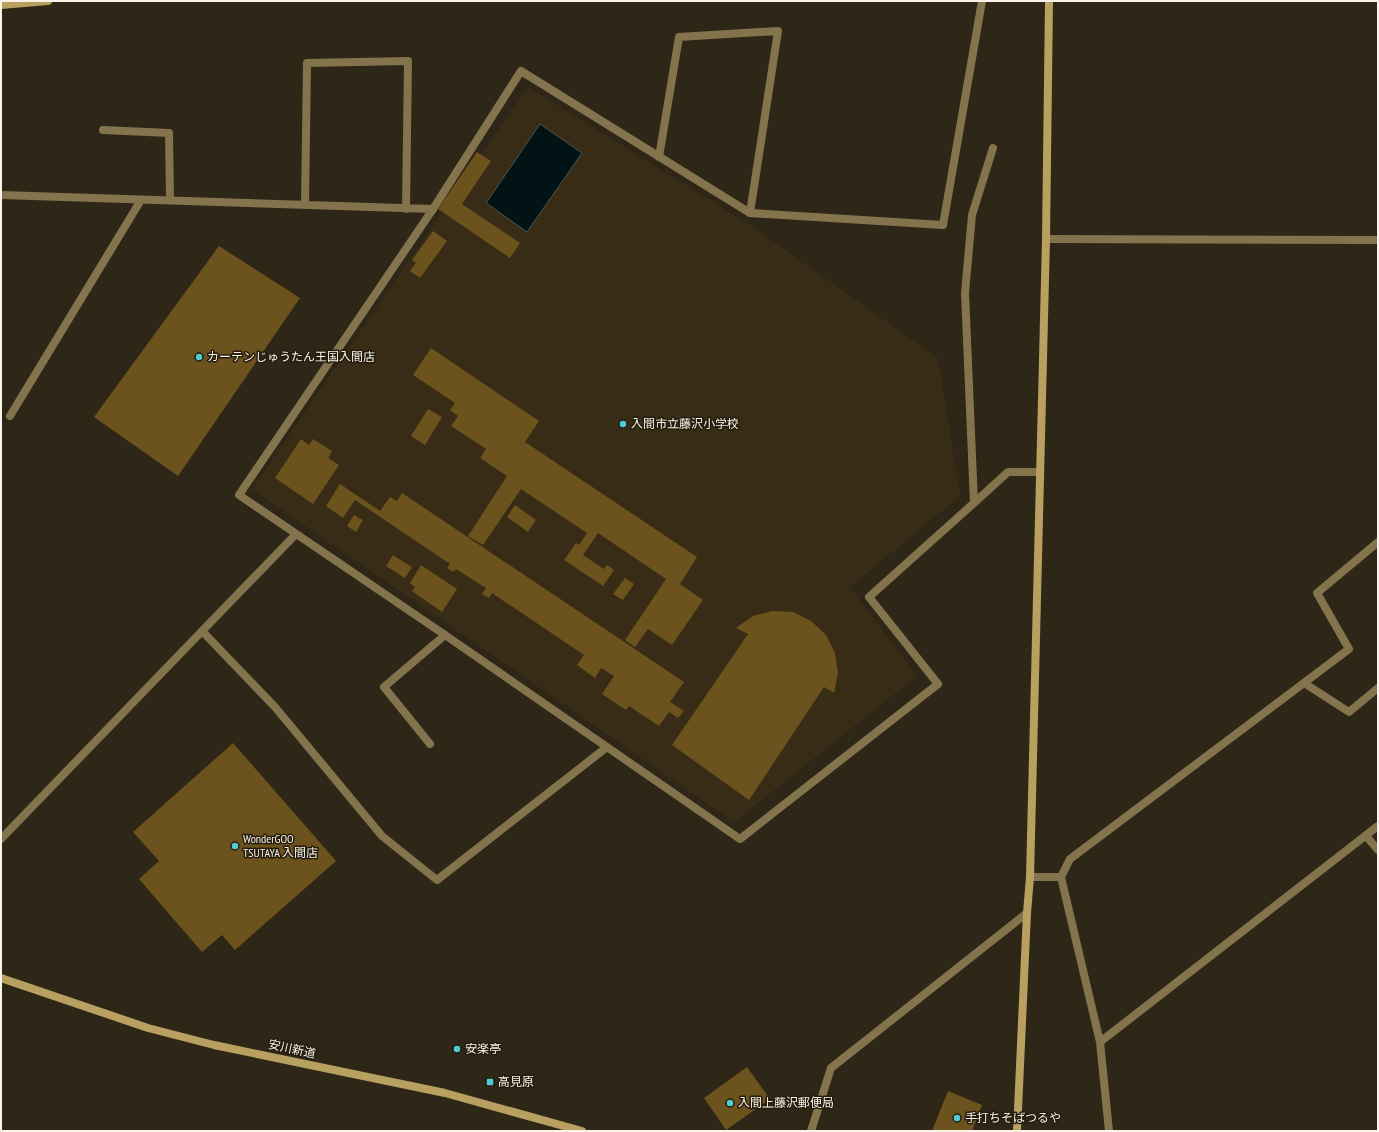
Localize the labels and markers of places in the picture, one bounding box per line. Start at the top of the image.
place label: カーテンじゅうたん王国入間店 [207,349,375,364]
marker: カーテンじゅうたん王国入間店 [194,352,204,362]
place label: 入間市立藤沢小学校 [631,416,739,431]
marker: 入間市立藤沢小学校 [618,419,628,429]
place label: WonderGOO TSUTAYA 入間店 [243,831,318,860]
marker: WonderGOO TSUTAYA 入間店 [230,841,240,851]
place label: 安楽亭 [465,1041,501,1056]
marker: 安楽亭 [452,1044,462,1054]
place label: 高見原 [498,1074,534,1089]
marker: 高見原 [485,1077,495,1087]
place label: 入間上藤沢郵便局 [738,1095,834,1110]
marker: 入間上藤沢郵便局 [725,1098,735,1108]
place label: 手打ちそばつるや [965,1110,1061,1125]
marker: 手打ちそばつるや [952,1113,962,1123]

